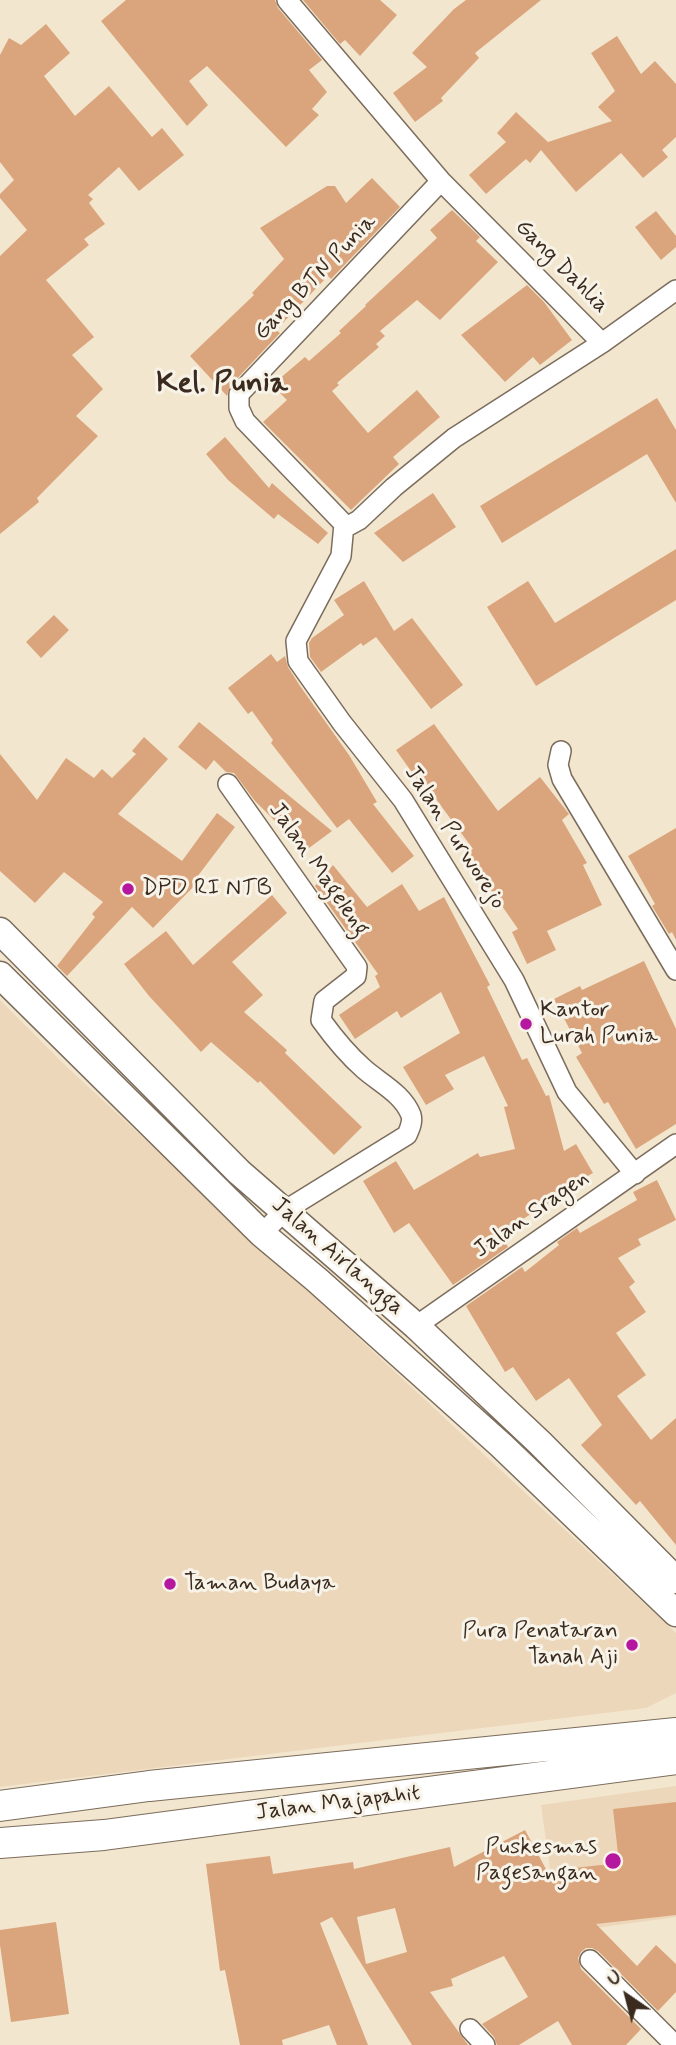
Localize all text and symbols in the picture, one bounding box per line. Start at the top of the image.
street label: Gang BTN Punia [249,209,383,347]
street label: Gang Dahlia [508,214,614,320]
district label: Kel. Punia [156,367,288,403]
street label: Jalan Purworejo [397,761,511,915]
street label: Jalan Mageleng [262,798,374,942]
place label: DPD RI NTB [142,875,272,903]
marker: DPD RI NTB [120,881,136,897]
place label: Kantor Lurah Punia [540,997,658,1051]
marker: Kantor Lurah Punia [518,1016,534,1032]
street label: Jalan Sragen [469,1165,595,1265]
street label: Jalan Airlangga [265,1192,409,1322]
place label: Taman Budaya [184,1570,335,1598]
marker: Taman Budaya [162,1576,178,1592]
place label: Pura Penataran Tanah Aji [463,1618,618,1672]
marker: Pura Penataran Tanah Aji [624,1637,640,1653]
street label: Jalan Majapahit [254,1780,422,1828]
place label: Puskesmas Pagesangan [476,1834,597,1888]
marker: Puskesmas Pagesangan [603,1851,623,1871]
north arrow [592,1961,662,2031]
text: U [602,1965,627,1992]

